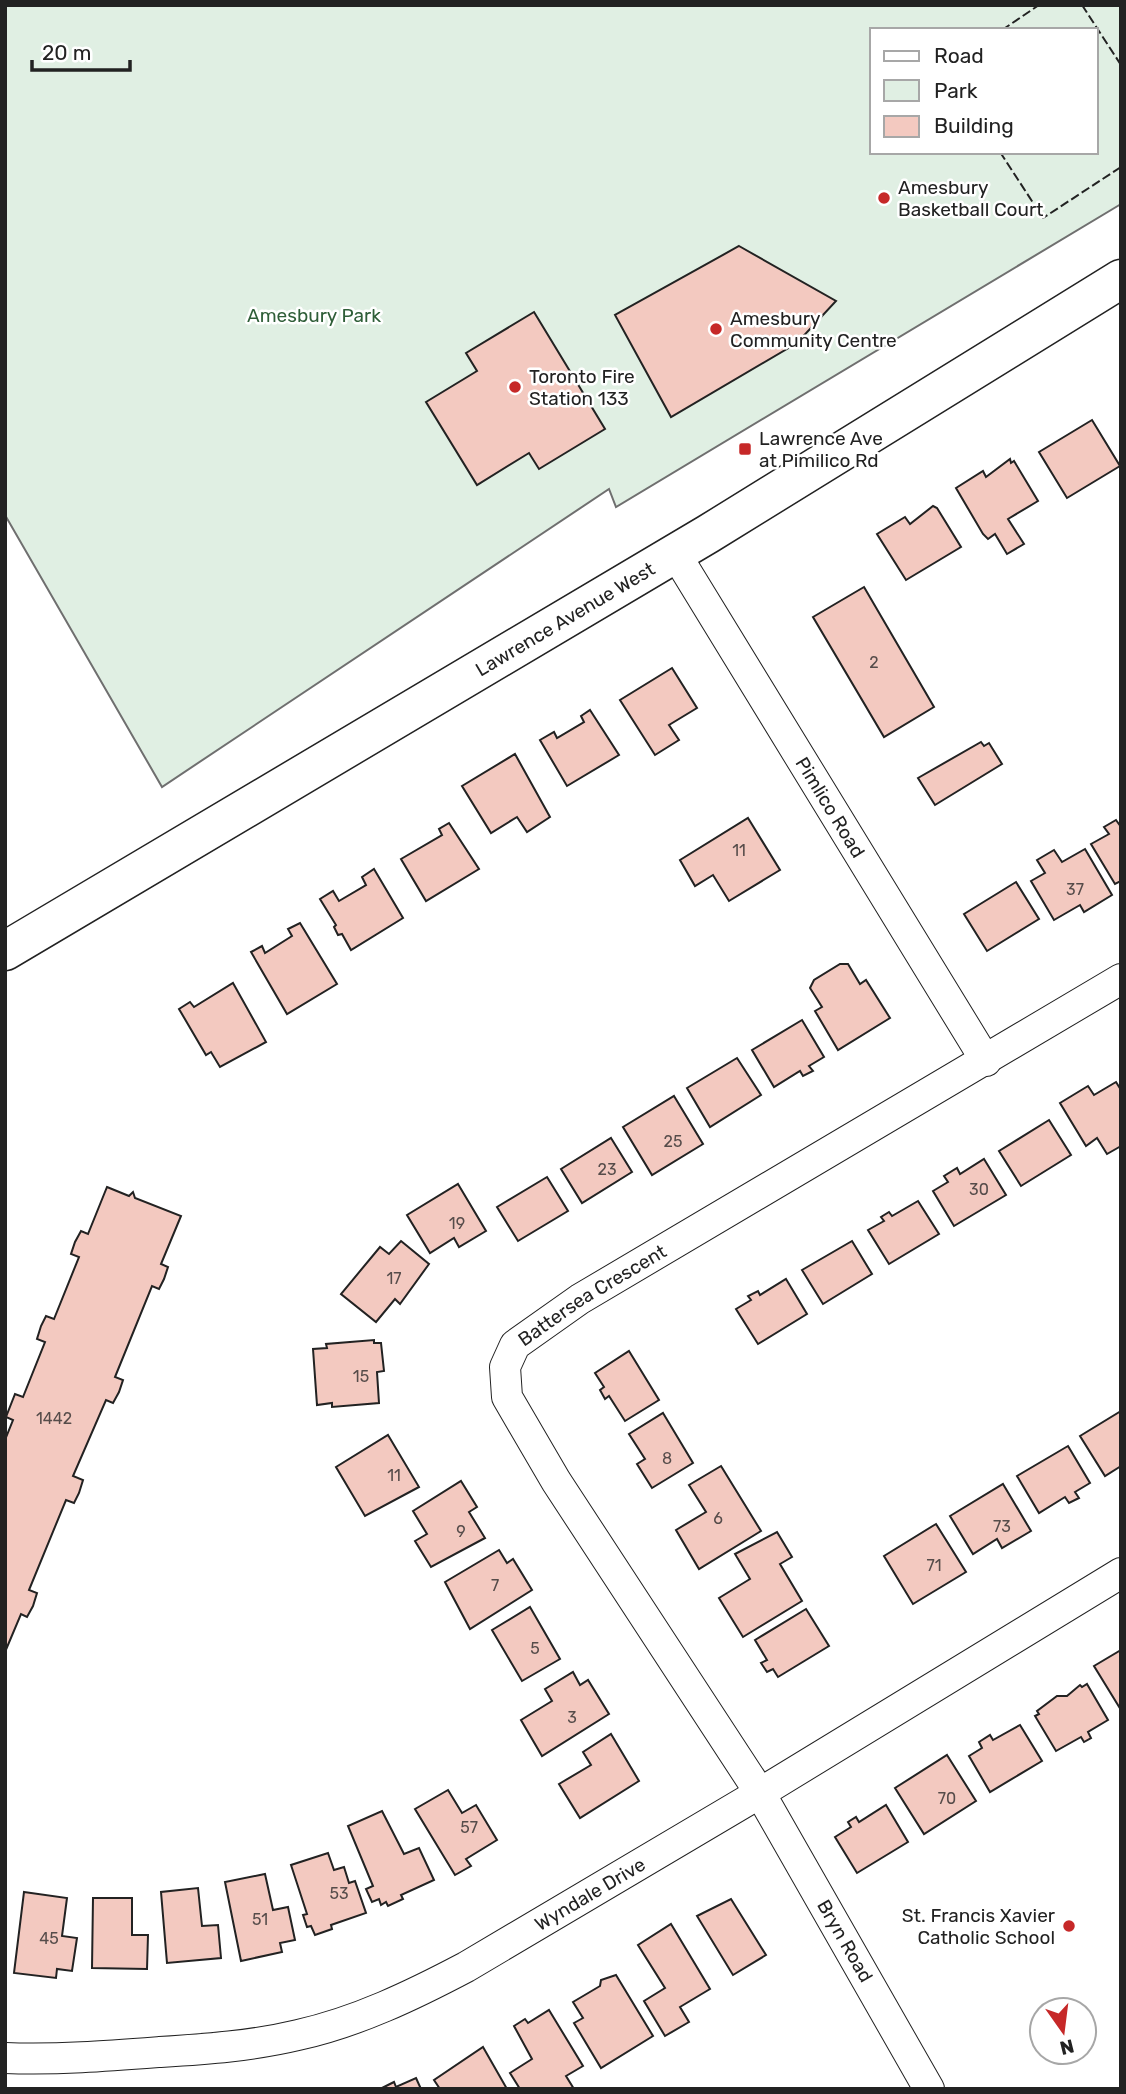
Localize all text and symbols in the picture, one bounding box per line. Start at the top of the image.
scale bar [32,28,130,72]
legend [870,28,1098,154]
text: 20 m [42,40,91,65]
text: Road [934,43,984,68]
text: Park [934,78,978,103]
text: Building [934,113,1014,138]
place label: Amesbury Basketball Court [898,176,1044,221]
marker: Amesbury Basketball Court [876,190,892,206]
park label: Amesbury Park [247,304,381,327]
place label: Amesbury Community Centre [730,307,897,352]
marker: Amesbury Community Centre [708,321,724,337]
place label: Toronto Fire Station 133 [529,365,635,410]
marker: Toronto Fire Station 133 [507,379,523,395]
place label: Lawrence Ave at Pimilico Rd [759,427,883,472]
marker: Lawrence Ave at Pimilico Rd [737,441,753,457]
street label: Lawrence Avenue West [471,557,659,681]
house number: 2 [869,653,879,672]
street label: Pimlico Road [791,753,870,862]
house number: 11 [732,841,746,860]
house number: 37 [1066,880,1084,899]
house number: 25 [664,1132,682,1151]
house number: 23 [597,1160,617,1179]
house number: 30 [969,1180,989,1199]
house number: 19 [449,1214,465,1233]
street label: Battersea Crescent [513,1239,671,1351]
house number: 17 [386,1269,402,1288]
house number: 15 [353,1367,369,1386]
house number: 1442 [36,1409,72,1428]
house number: 8 [662,1449,672,1468]
house number: 11 [387,1466,401,1485]
house number: 6 [713,1509,723,1528]
house number: 73 [993,1517,1011,1536]
house number: 9 [456,1522,466,1541]
house number: 71 [926,1556,942,1575]
house number: 7 [491,1576,499,1595]
house number: 5 [530,1639,540,1658]
house number: 3 [567,1708,577,1727]
house number: 70 [938,1789,956,1808]
house number: 57 [460,1818,478,1837]
street label: Wyndale Drive [530,1852,649,1935]
house number: 53 [329,1884,349,1903]
street label: Bryn Road [812,1896,878,1986]
place label: St. Francis Xavier Catholic School [902,1904,1056,1949]
house number: 51 [252,1910,268,1929]
marker: St. Francis Xavier Catholic School [1061,1918,1077,1934]
house number: 45 [39,1929,59,1948]
north arrow [1028,1996,1098,2066]
text: N [1058,2034,1076,2060]

